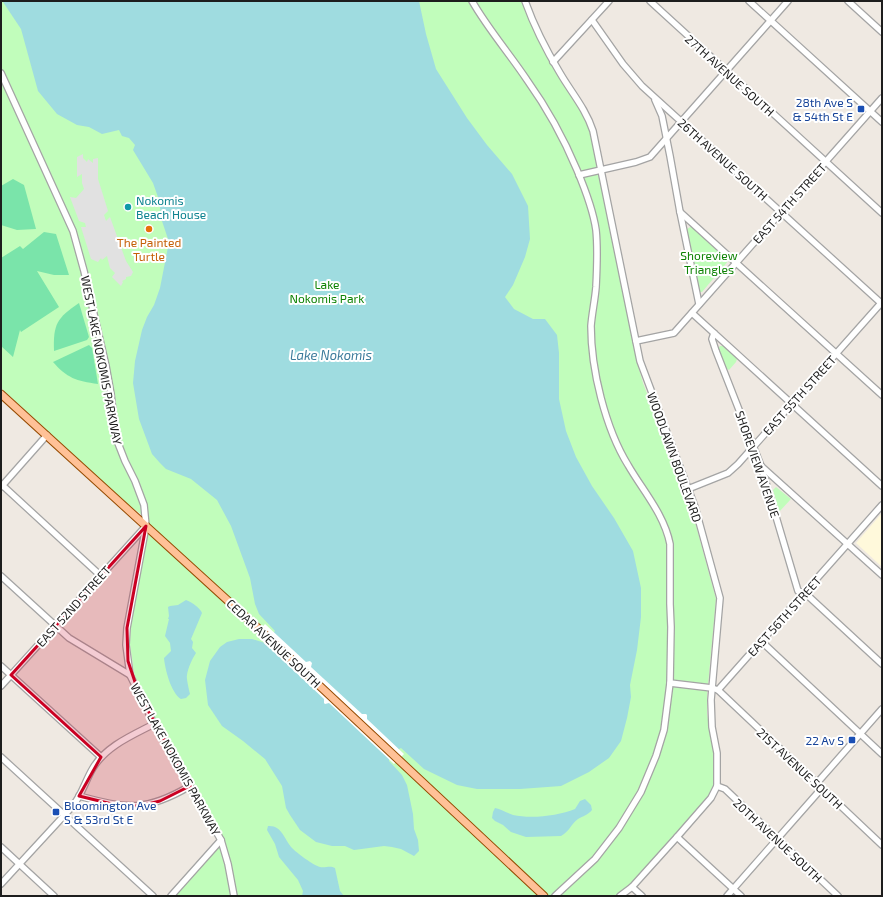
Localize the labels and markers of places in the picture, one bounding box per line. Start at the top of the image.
place label: 28th Ave S & 54th St E [792,95,853,123]
marker: 28th Ave S & 54th St E [856,104,866,114]
place label: Nokomis Beach House [136,193,206,221]
marker: Nokomis Beach House [123,202,133,212]
marker: The Painted Turtle [144,224,154,234]
place label: The Painted Turtle [117,235,181,263]
place label: 22 Av S [805,733,844,747]
marker: 22 Av S [847,735,857,745]
place label: Bloomington Ave S & 53rd St E [64,798,157,826]
marker: Bloomington Ave S & 53rd St E [51,807,61,817]

